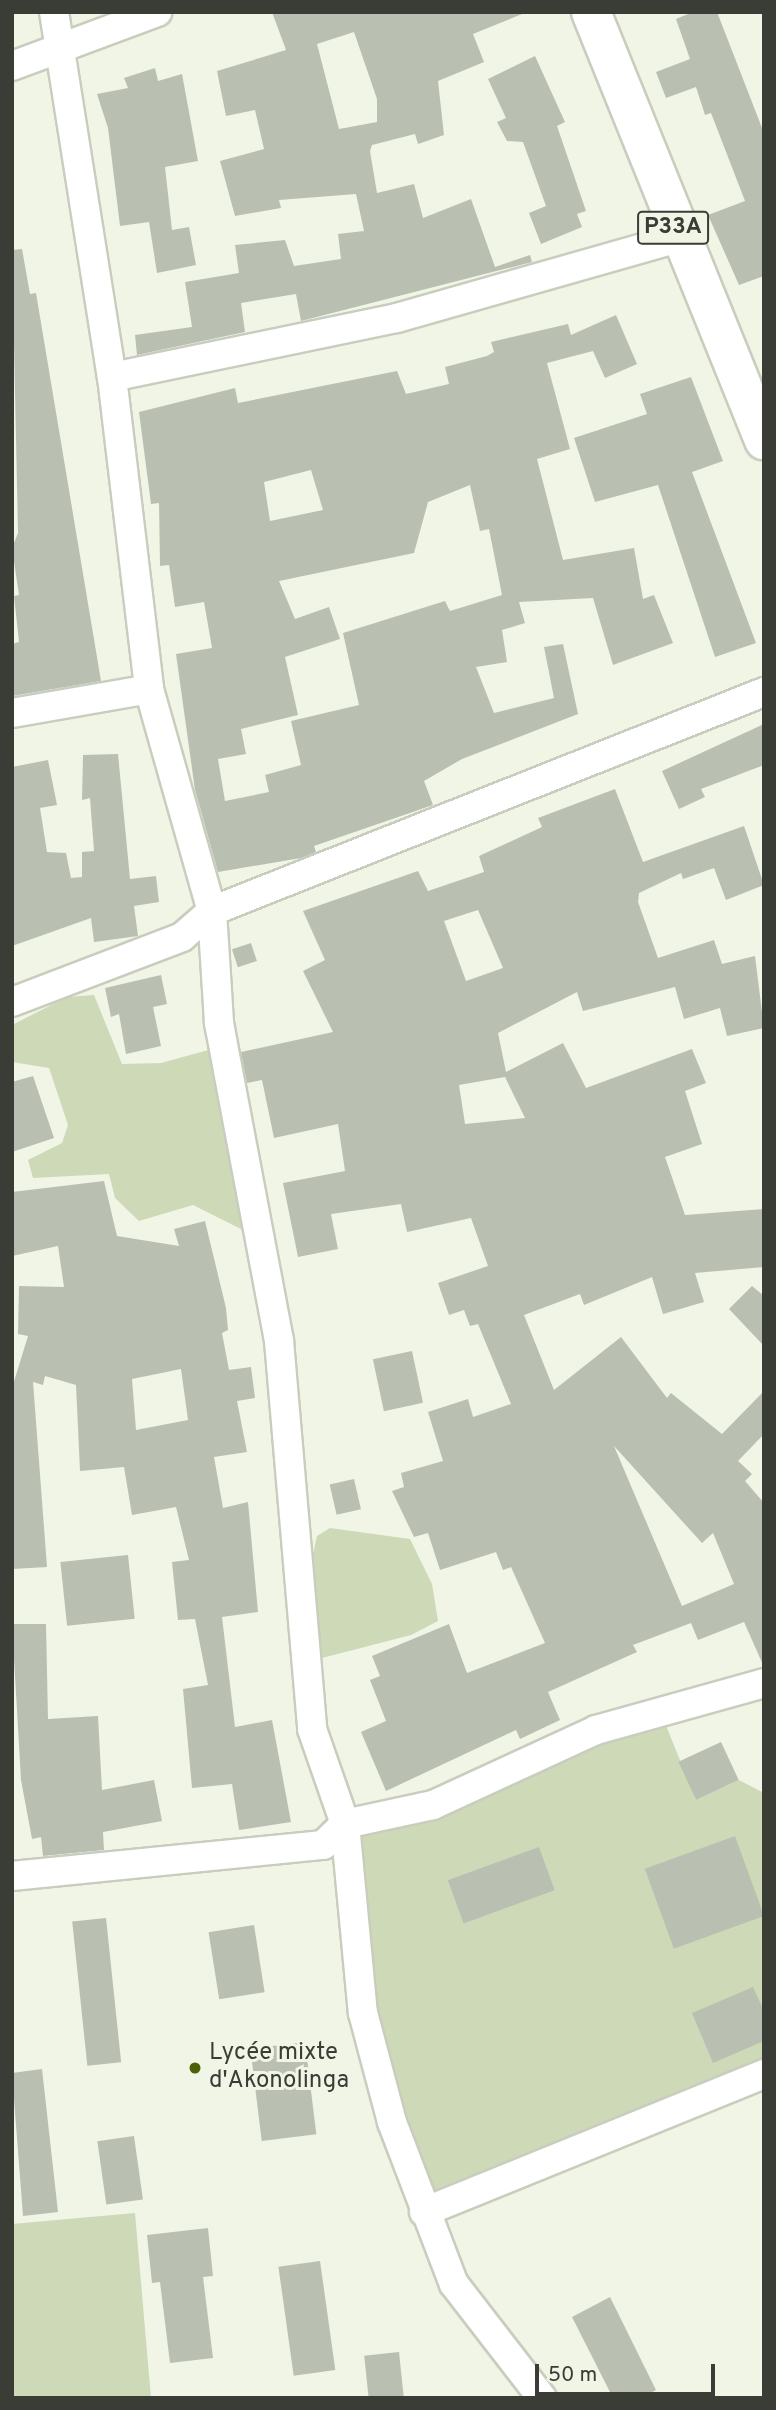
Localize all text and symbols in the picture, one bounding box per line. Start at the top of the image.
road number: P33A [636,208,710,247]
place label: Lycée mixte d'Akonolinga [209,2040,349,2096]
marker: Lycée mixte d'Akonolinga [187,2060,203,2076]
scale bar [538,2350,718,2394]
text: 50 m [548,2362,597,2389]

